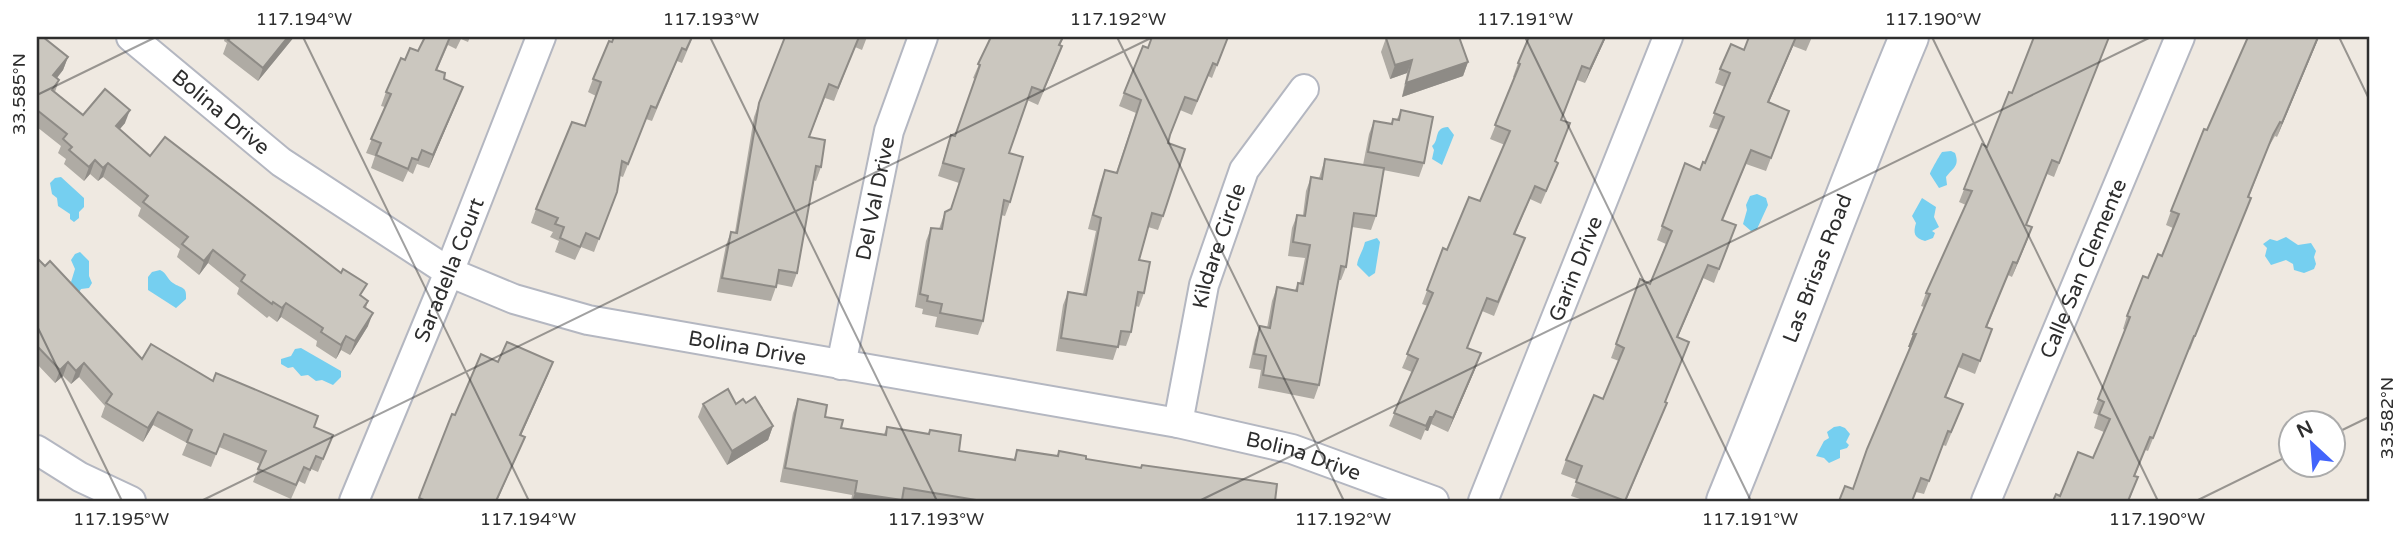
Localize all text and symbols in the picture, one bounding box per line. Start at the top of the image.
text: 117.194°W [256,8,352,30]
text: 117.193°W [663,8,759,30]
text: 117.192°W [1070,8,1166,30]
text: 117.191°W [1477,8,1573,30]
text: 117.190°W [1885,8,1981,30]
text: 33.585°N [8,53,30,135]
street label: Bolina Drive [167,64,275,160]
street label: Del Val Drive [851,134,901,263]
street label: Calle San Clemente [2035,175,2132,362]
street label: Kildare Circle [1188,180,1251,311]
street label: Las Brisas Road [1778,190,1858,346]
street label: Saradella Court [409,194,490,346]
street label: Garin Drive [1544,213,1608,325]
street label: Bolina Drive [686,326,808,371]
text: 33.582°N [2376,377,2398,459]
north arrow [2276,408,2346,478]
text: N [2293,416,2317,443]
street label: Bolina Drive [1243,427,1364,486]
text: 117.195°W [73,508,169,530]
text: 117.194°W [480,508,576,530]
text: 117.193°W [888,508,984,530]
text: 117.192°W [1295,508,1391,530]
text: 117.191°W [1702,508,1798,530]
text: 117.190°W [2109,508,2205,530]

